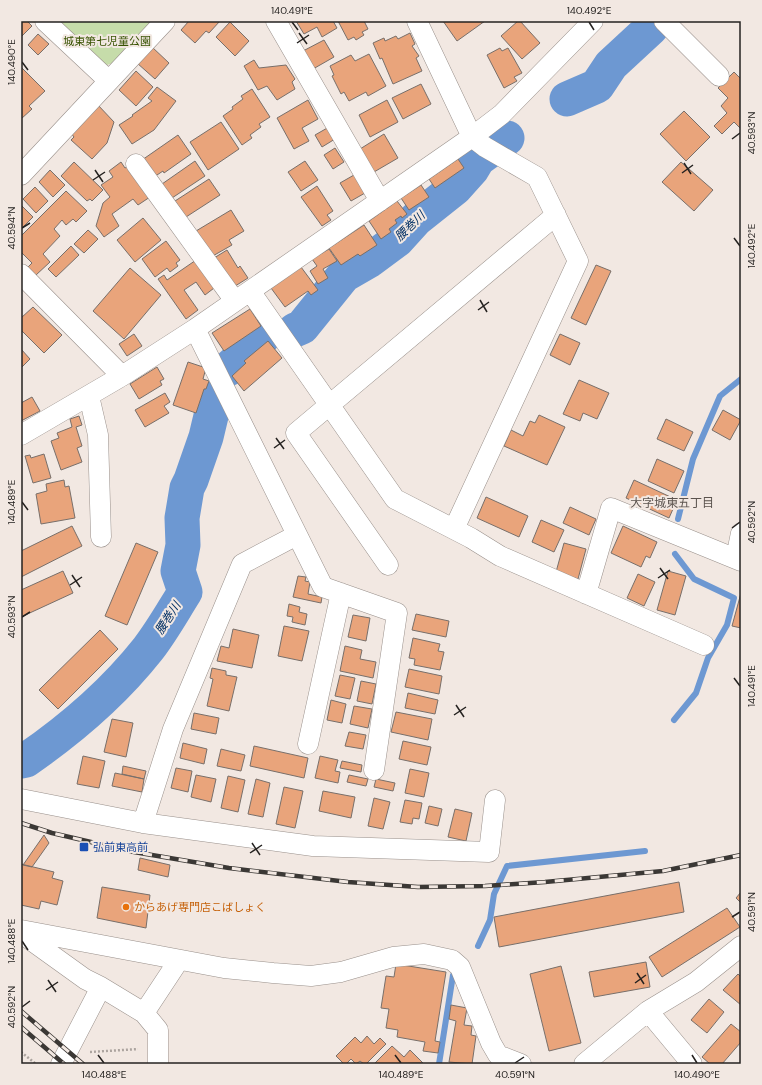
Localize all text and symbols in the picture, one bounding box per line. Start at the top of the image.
text: 140.491°E [271,4,313,17]
text: 140.492°E [567,4,612,17]
park label: 城東第七児童公園 [63,34,151,48]
text: 140.490°E [5,39,18,85]
text: 40.593°N [745,112,758,154]
text: 40.594°N [5,206,18,250]
water label: 腰巻川 [391,206,430,244]
text: 140.492°E [745,223,758,268]
text: 140.489°E [5,479,18,524]
district label: 大字城東五丁目 [630,495,714,511]
text: 40.592°N [745,501,758,543]
text: 40.593°N [5,596,18,638]
water label: 腰巻川 [151,597,186,637]
text: 140.491°E [745,665,758,707]
place label: 弘前東高前 [93,840,148,854]
marker: 弘前東高前 [78,841,90,853]
text: 40.591°N [745,892,758,932]
place label: からあげ専門店こばしょく [134,900,266,914]
marker: からあげ専門店こばしょく [121,902,131,912]
text: 140.488°E [5,918,18,963]
text: 40.592°N [5,986,18,1028]
text: 140.488°E [82,1068,127,1081]
text: 140.489°E [379,1068,424,1081]
text: 40.591°N [495,1068,535,1081]
text: 140.490°E [674,1068,720,1081]

